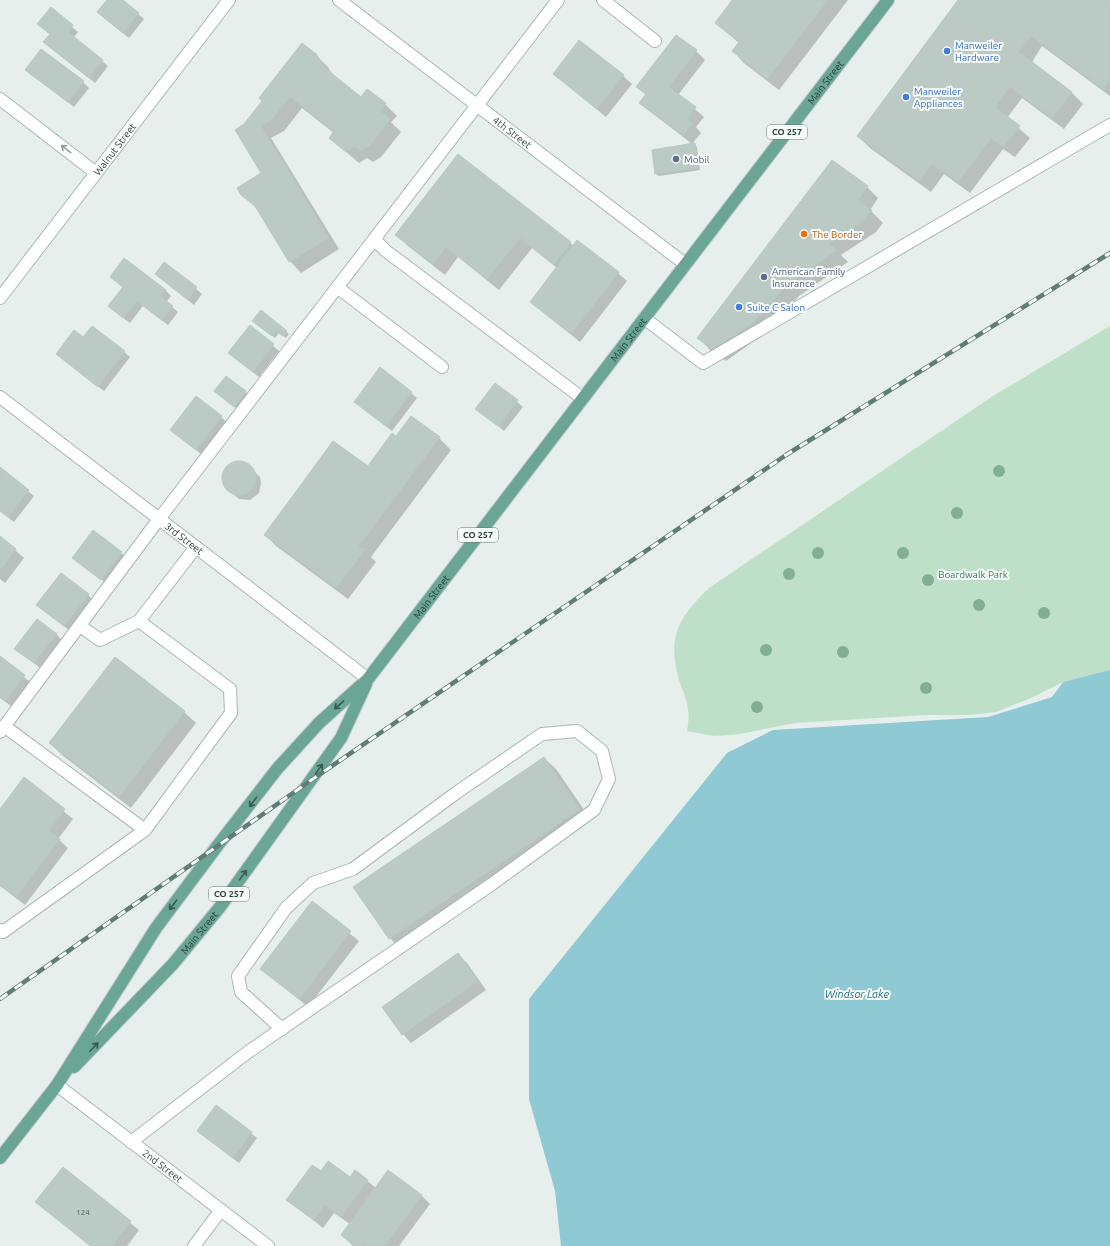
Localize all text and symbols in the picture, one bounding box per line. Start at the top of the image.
place label: Manweiler Hardware [955,40,1002,63]
marker: Manweiler Hardware [942,46,952,56]
street label: Main Street [805,58,846,107]
place label: Manweiler Appliances [914,86,963,109]
marker: Manweiler Appliances [901,92,911,102]
street label: 4th Street [491,114,534,151]
street label: Walnut Street [92,121,138,177]
road number: CO 257 [767,125,807,139]
one-way arrow [60,145,71,154]
marker: Mobil [671,154,681,164]
place label: Mobil [684,154,710,165]
marker: The Border [799,229,809,239]
place label: The Border [812,229,862,240]
place label: American Family Insurance [772,266,845,289]
marker: American Family Insurance [759,272,769,282]
marker: Suite C Salon [734,302,744,312]
place label: Suite C Salon [747,302,805,313]
street label: Main Street [608,316,649,364]
street label: 3rd Street [162,520,205,557]
road number: CO 257 [458,528,498,542]
park label: Boardwalk Park [938,569,1008,580]
street label: Main Street [411,573,452,621]
one-way arrow [334,700,344,709]
one-way arrow [314,764,323,775]
one-way arrow [248,796,257,807]
one-way arrow [239,870,247,881]
road number: CO 257 [209,887,249,901]
one-way arrow [169,899,177,910]
street label: Main Street [179,909,220,956]
water label: Windsor Lake [825,988,889,1000]
one-way arrow [89,1042,99,1052]
street label: 2nd Street [140,1147,185,1185]
house number: 124 [76,1208,90,1217]

